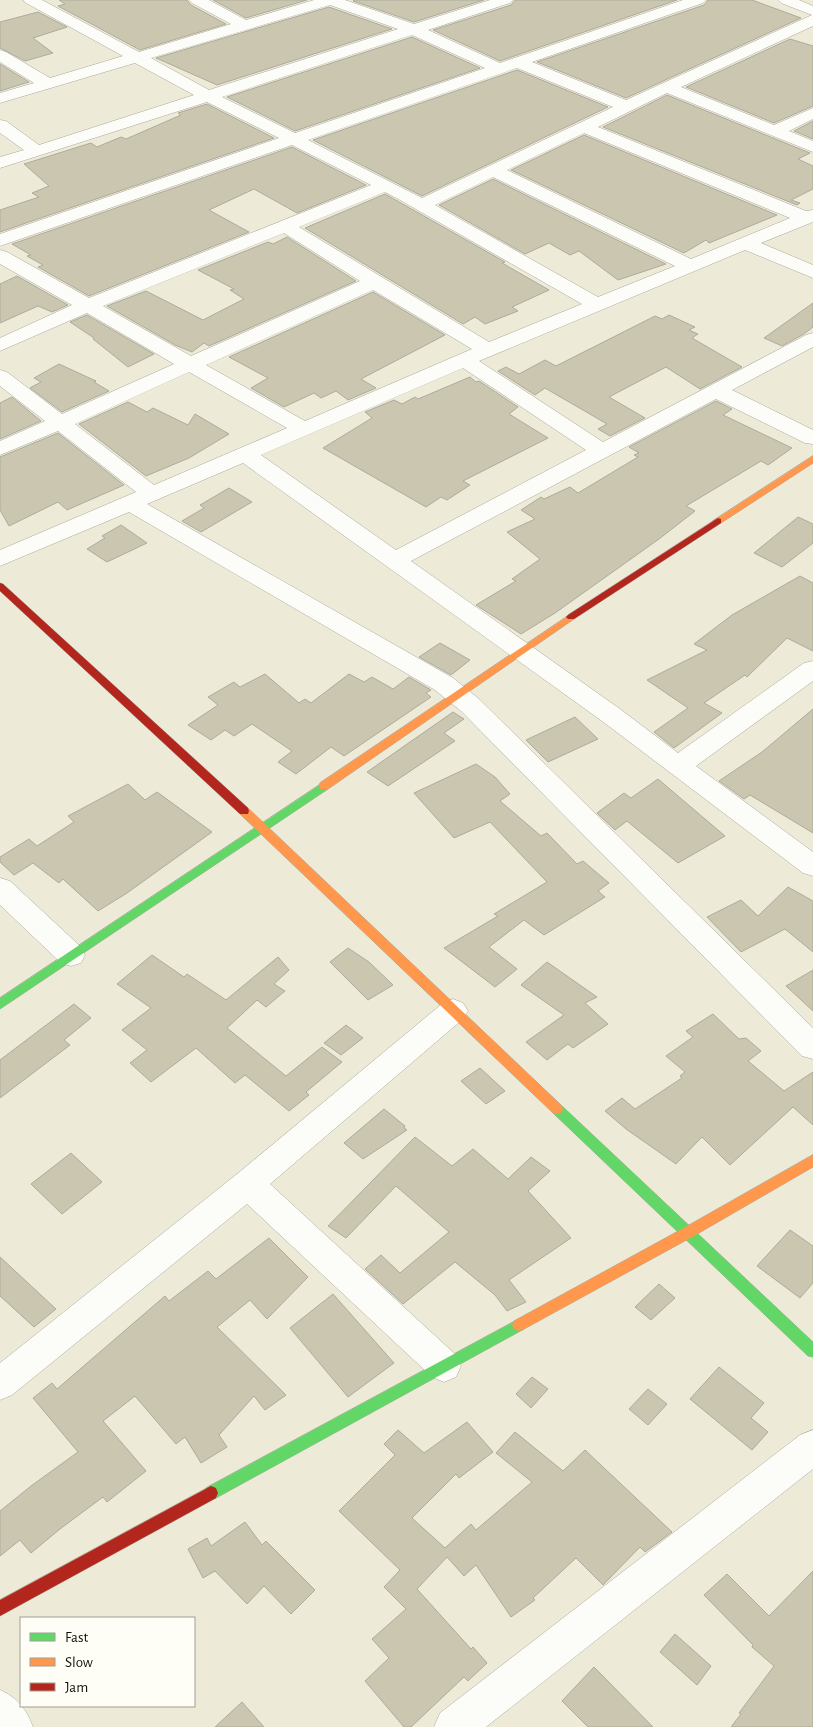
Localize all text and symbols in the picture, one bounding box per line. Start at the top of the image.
legend [20,1617,195,1707]
text: Fast [65,1630,89,1645]
text: Slow [65,1655,93,1670]
text: Jam [65,1680,88,1695]

